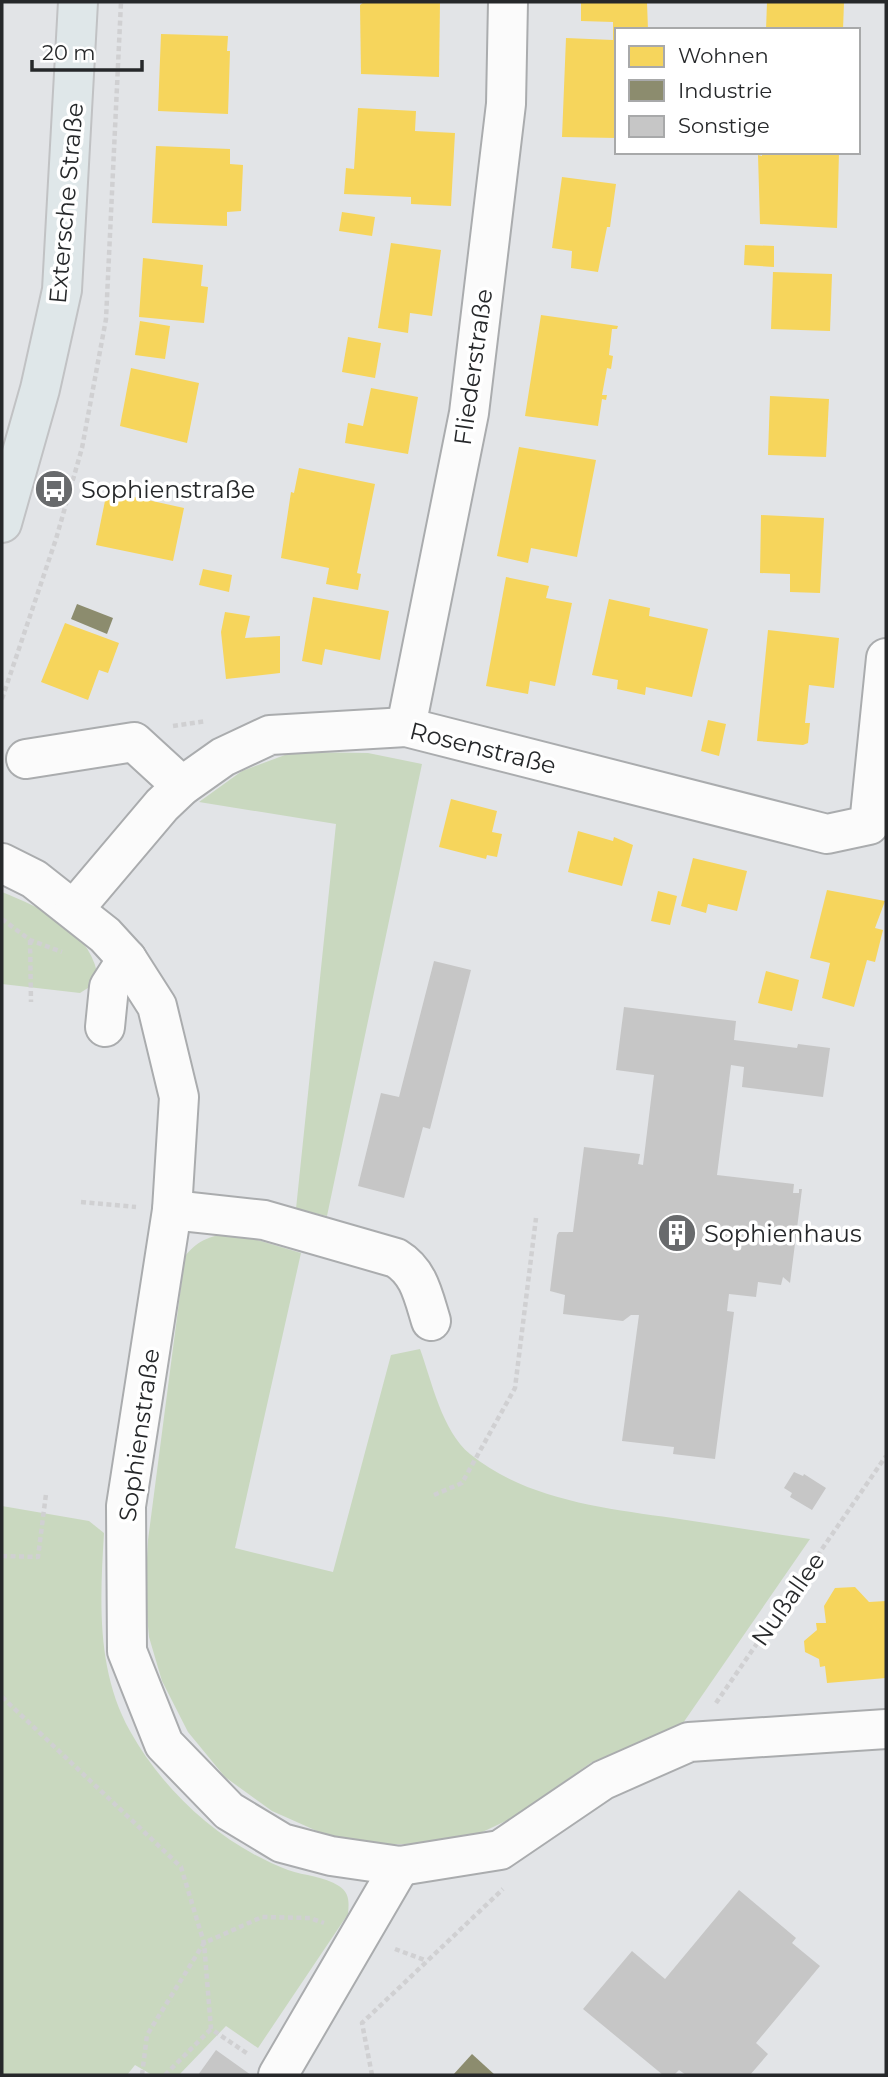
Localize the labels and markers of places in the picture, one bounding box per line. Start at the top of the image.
bus stop icon: Sophienstraße [33,468,75,510]
place label: Sophienstraße [81,475,255,504]
building icon: Sophienhaus [656,1212,698,1254]
place label: Sophienhaus [704,1219,862,1248]

